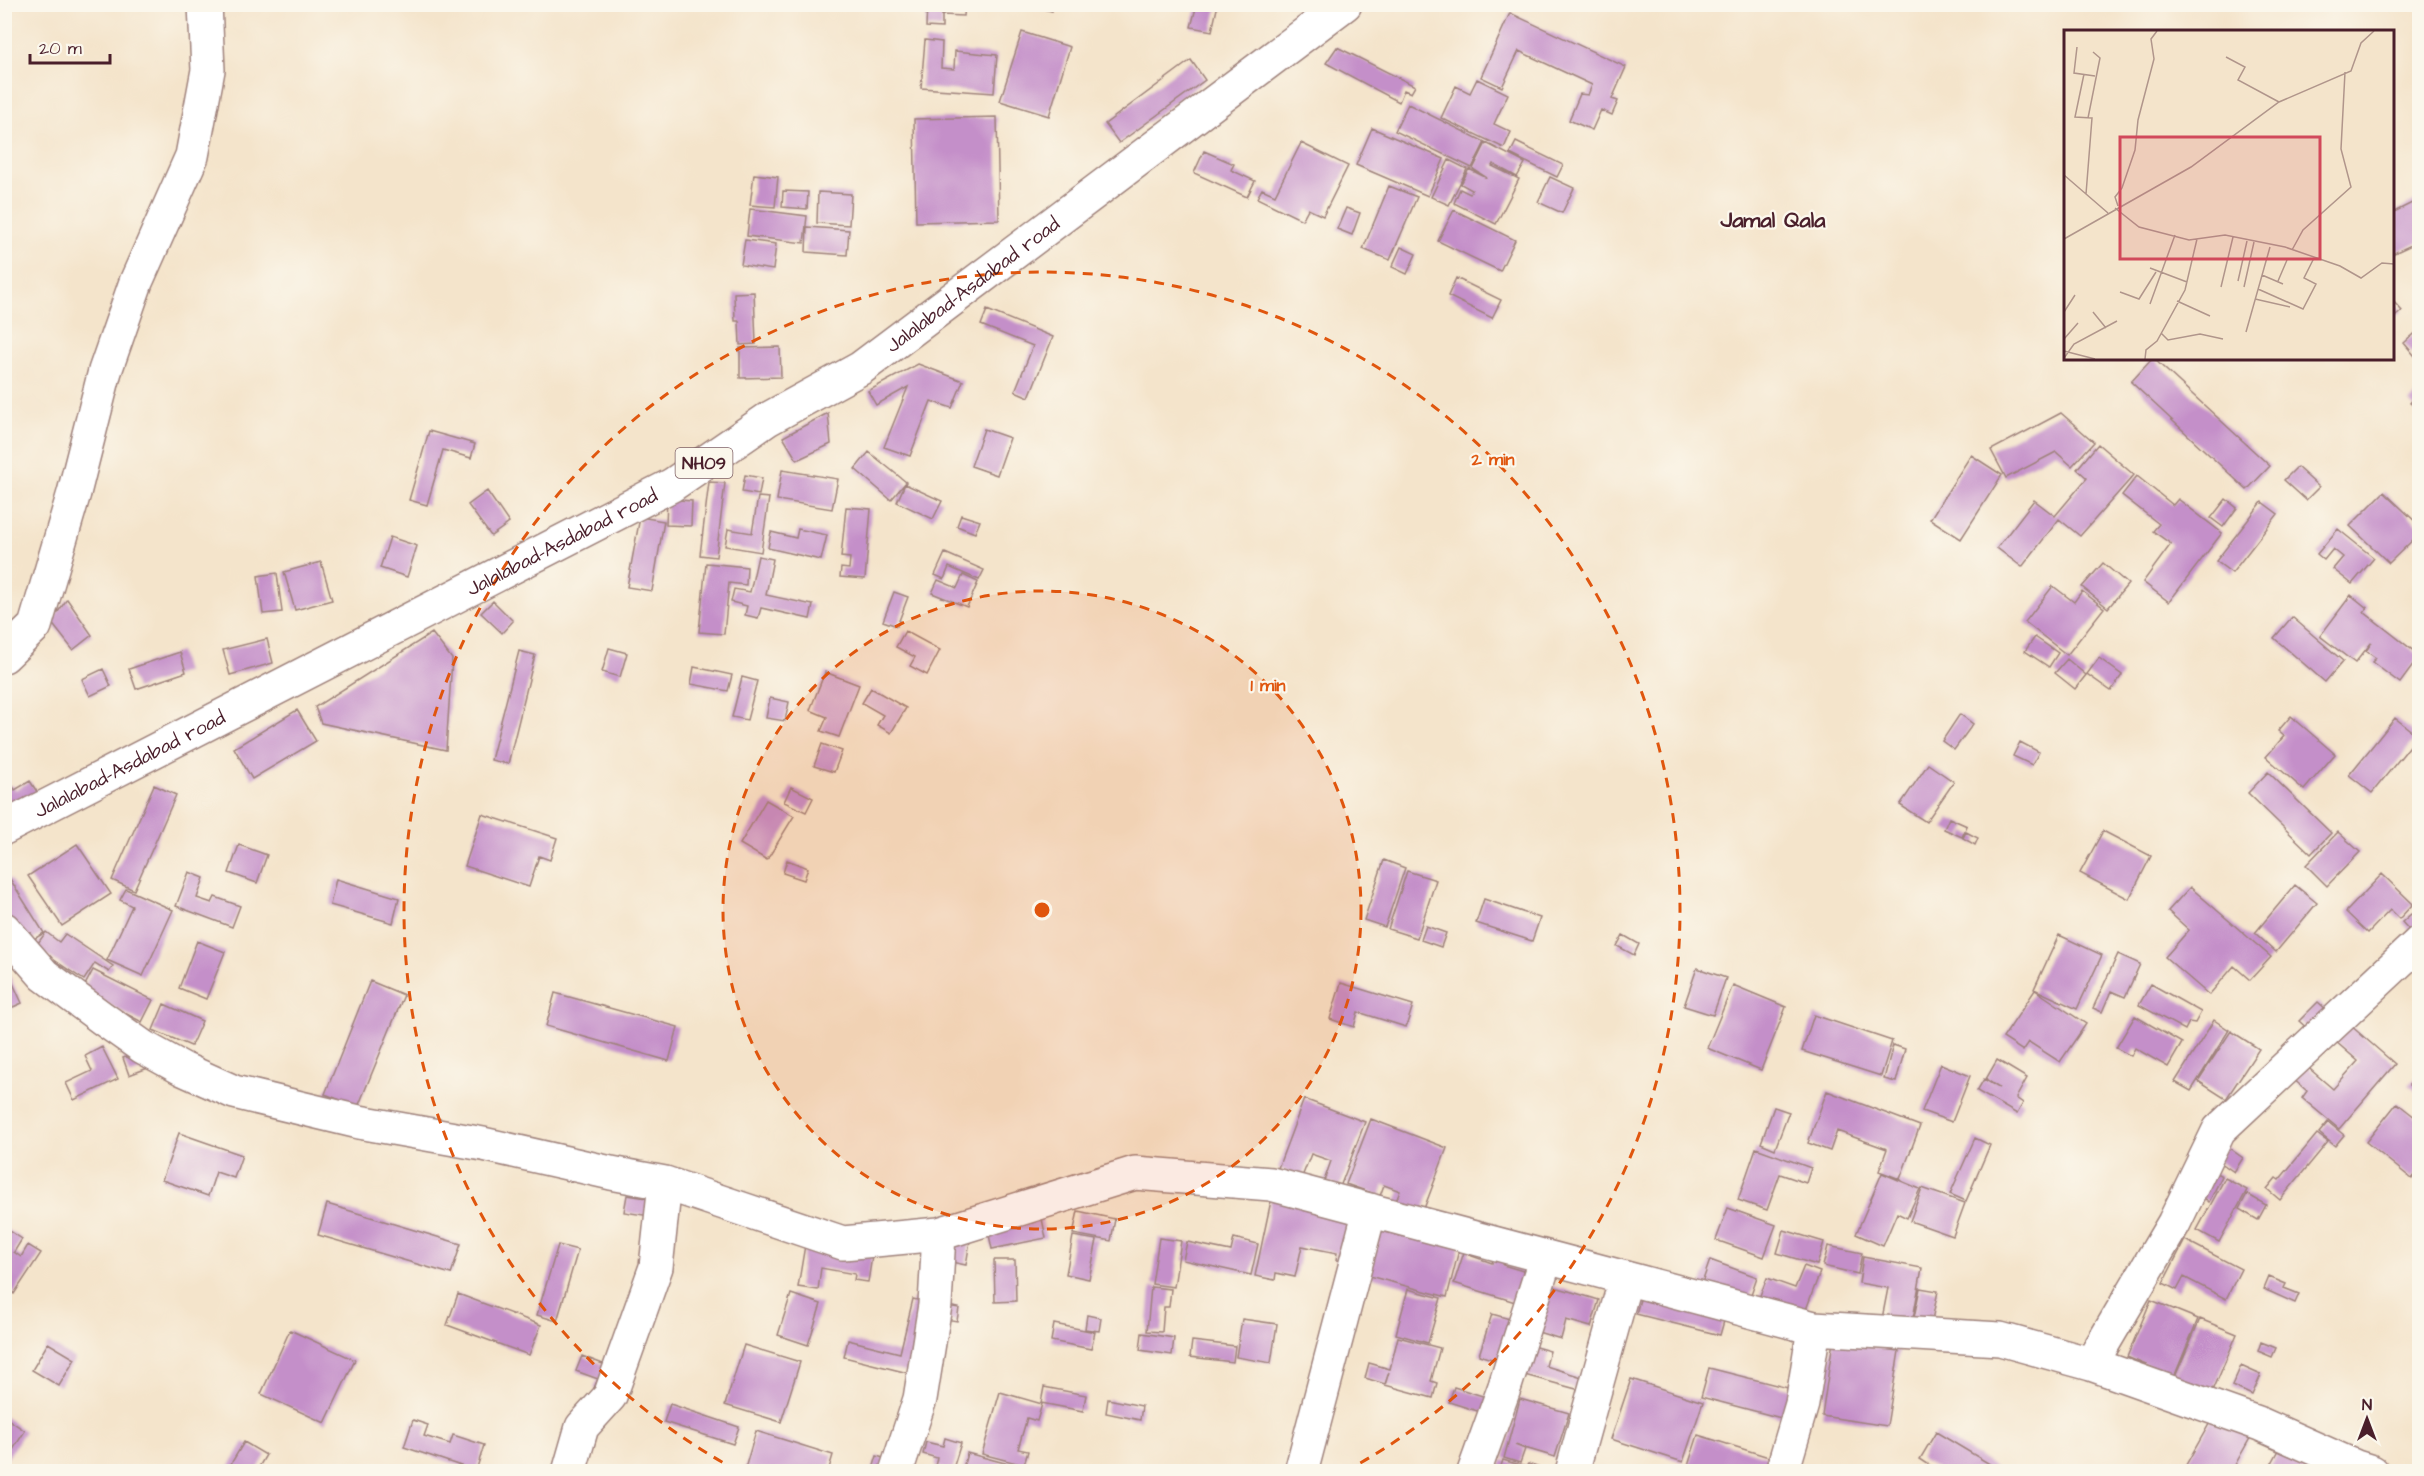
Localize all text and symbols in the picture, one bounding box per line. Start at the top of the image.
scale bar [30,27,110,65]
inset map [2064,30,2394,360]
text: 20 m [39,36,82,61]
district label: Jamal Qala [1720,205,1826,236]
street label: Jalalabad-Asdabad road [880,210,1066,360]
text: 2 min [1470,447,1515,472]
road number: NH09 [676,448,732,478]
street label: Jalalabad-Asdabad road [462,482,663,603]
text: 1 min [1250,673,1286,698]
street label: Jalalabad-Asdabad road [30,704,230,825]
centre of rings [1032,900,1052,920]
north arrow [2337,1389,2397,1449]
text: N [2362,1394,2372,1416]

